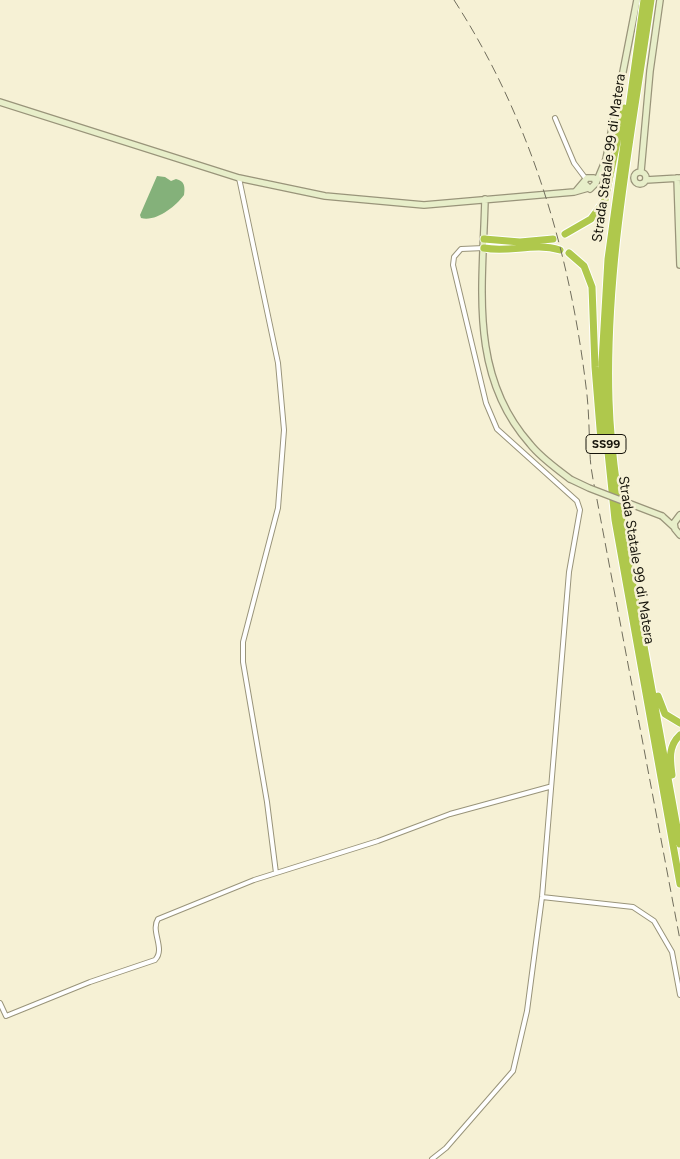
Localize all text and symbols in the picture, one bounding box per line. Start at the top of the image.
street label: Strada Statale 99 di Matera [589,73,629,243]
road number: SS99 [586,434,626,454]
street label: Strada Statale 99 di Matera [614,475,658,645]

